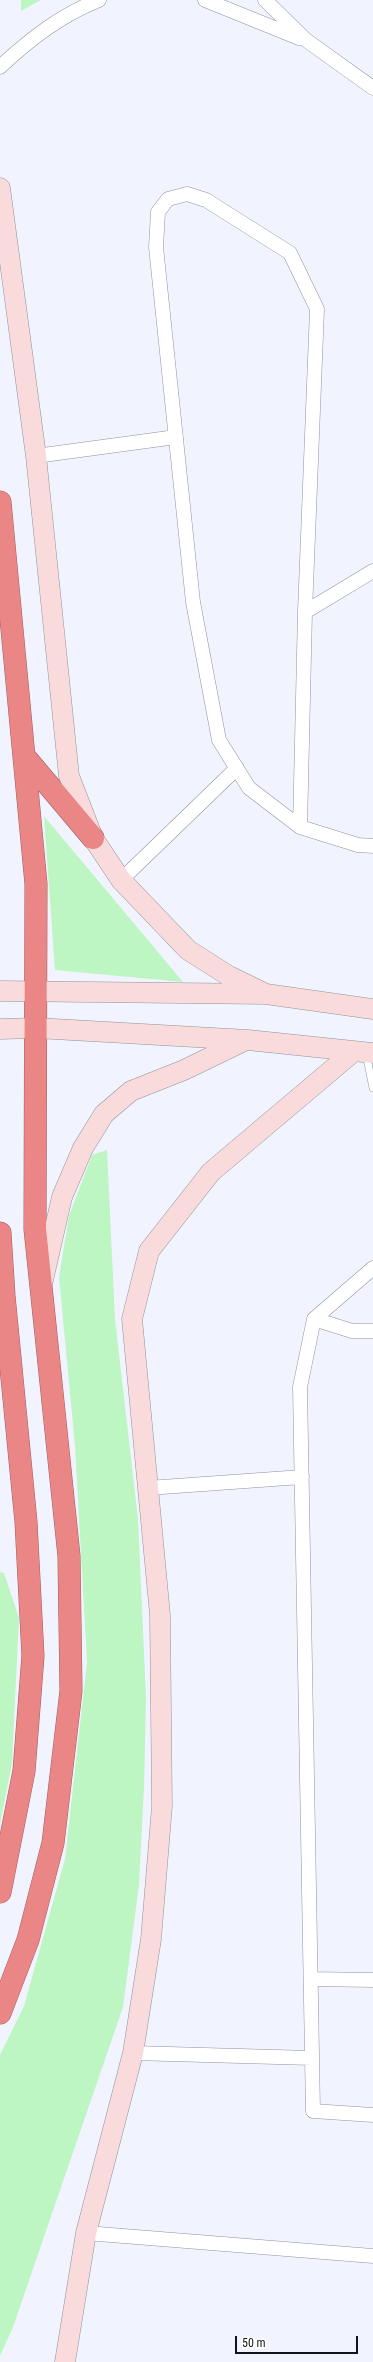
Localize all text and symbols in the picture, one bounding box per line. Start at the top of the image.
scale bar [237,2328,360,2354]
text: 50 m [242,2336,266,2350]

